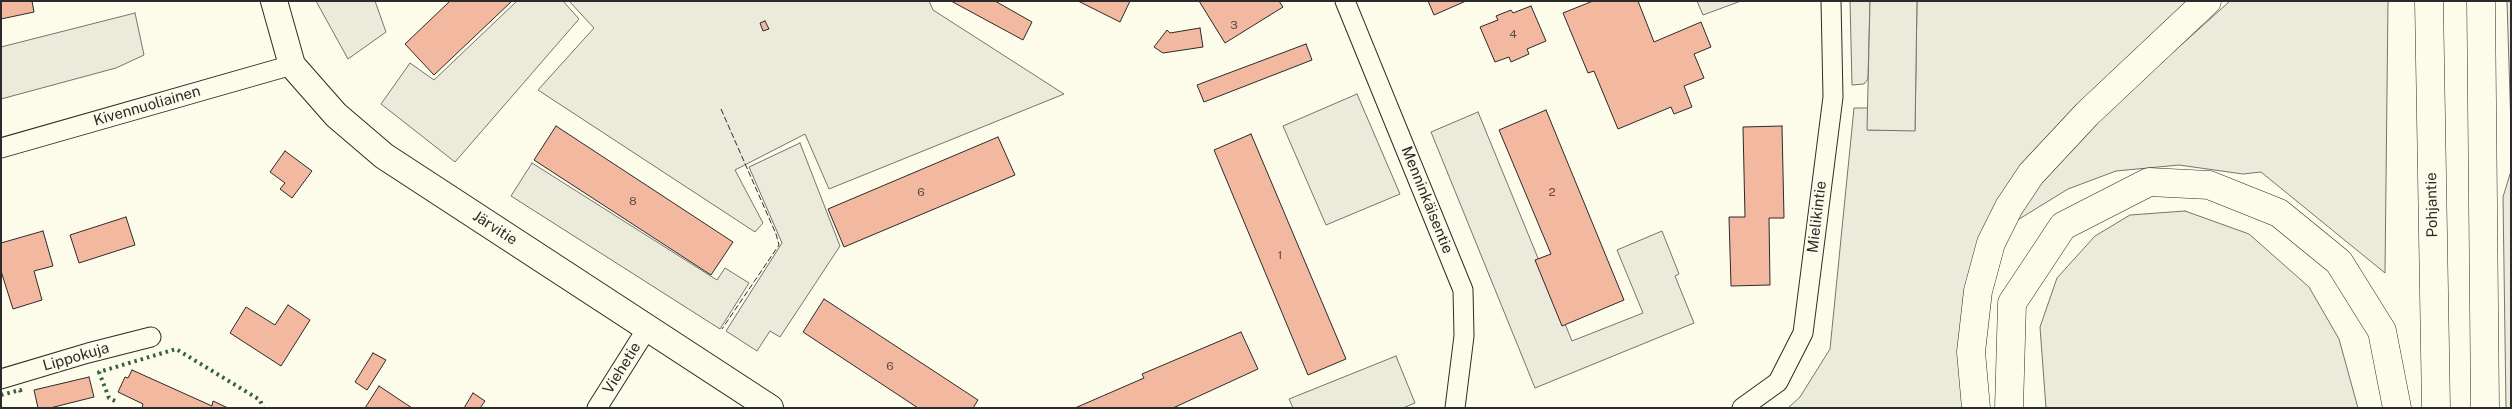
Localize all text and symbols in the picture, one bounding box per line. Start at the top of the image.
house number: 3 [1230,18,1238,32]
house number: 4 [1509,27,1517,41]
street label: Kivennuoliainen [91,82,203,130]
street label: Menninkäisentie [1397,144,1457,256]
street label: Pohjantie [2422,172,2442,238]
street label: Mielikintie [1804,180,1830,254]
house number: 6 [917,185,925,199]
house number: 2 [1548,185,1556,199]
house number: 8 [629,194,637,208]
street label: Järvitie [469,207,521,249]
house number: 1 [1278,248,1282,262]
street label: Lippokuja [41,339,111,375]
street label: Viehetie [599,339,645,397]
house number: 6 [886,359,894,373]

